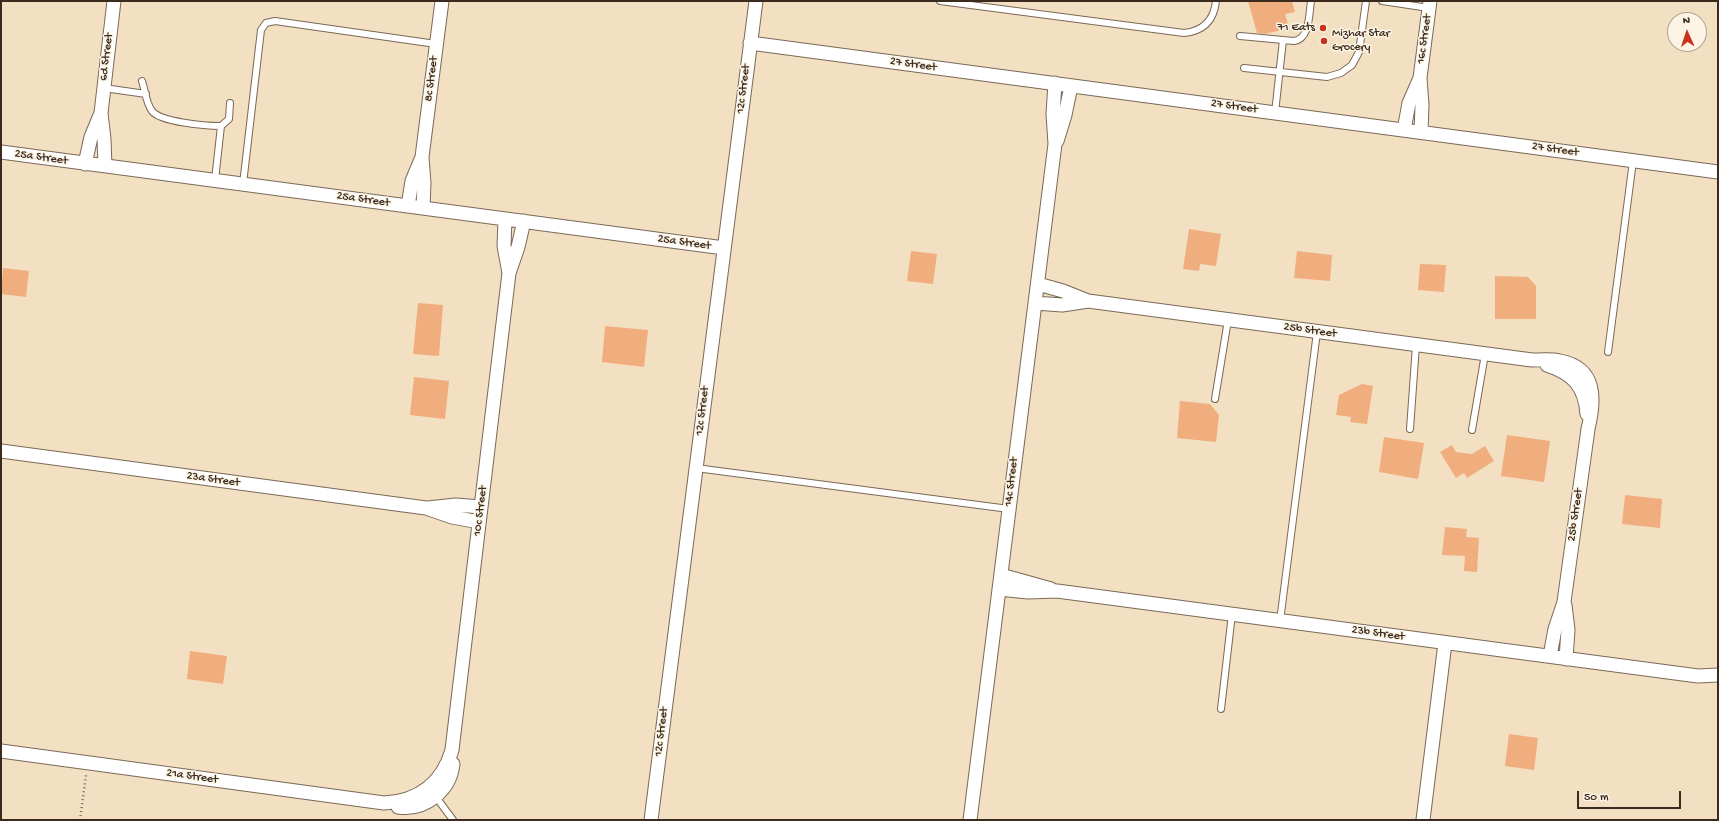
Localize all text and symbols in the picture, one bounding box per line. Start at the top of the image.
north arrow [1667,12,1707,52]
street label: 16c Street [1414,13,1436,65]
text: N [1683,15,1690,27]
place label: 71 Eats [1278,21,1315,35]
marker: 71 Eats [1318,23,1328,33]
place label: Mizhar Star Grocery [1332,27,1390,55]
street label: 6d Street [97,32,117,82]
marker: Mizhar Star Grocery [1319,36,1329,46]
street label: 27 Street [889,55,937,75]
street label: 8c Street [422,56,442,102]
street label: 12c Street [734,63,754,115]
street label: 27 Street [1210,97,1258,117]
street label: 27 Street [1531,140,1579,160]
street label: 25a Street [13,147,69,169]
street label: 25a Street [335,189,391,211]
street label: 25a Street [656,232,712,254]
street label: 25b Street [1283,320,1337,342]
street label: 12c Street [693,385,713,437]
street label: 14c Street [1002,457,1022,507]
street label: 23a Street [185,469,241,491]
street label: 10c Street [471,485,491,537]
street label: 25b Street [1565,488,1587,542]
street label: 23b Street [1351,623,1405,645]
street label: 12c Street [652,706,672,758]
street label: 21a Street [165,766,219,788]
scale bar [1579,783,1683,809]
text: 50 m [1584,791,1609,805]

